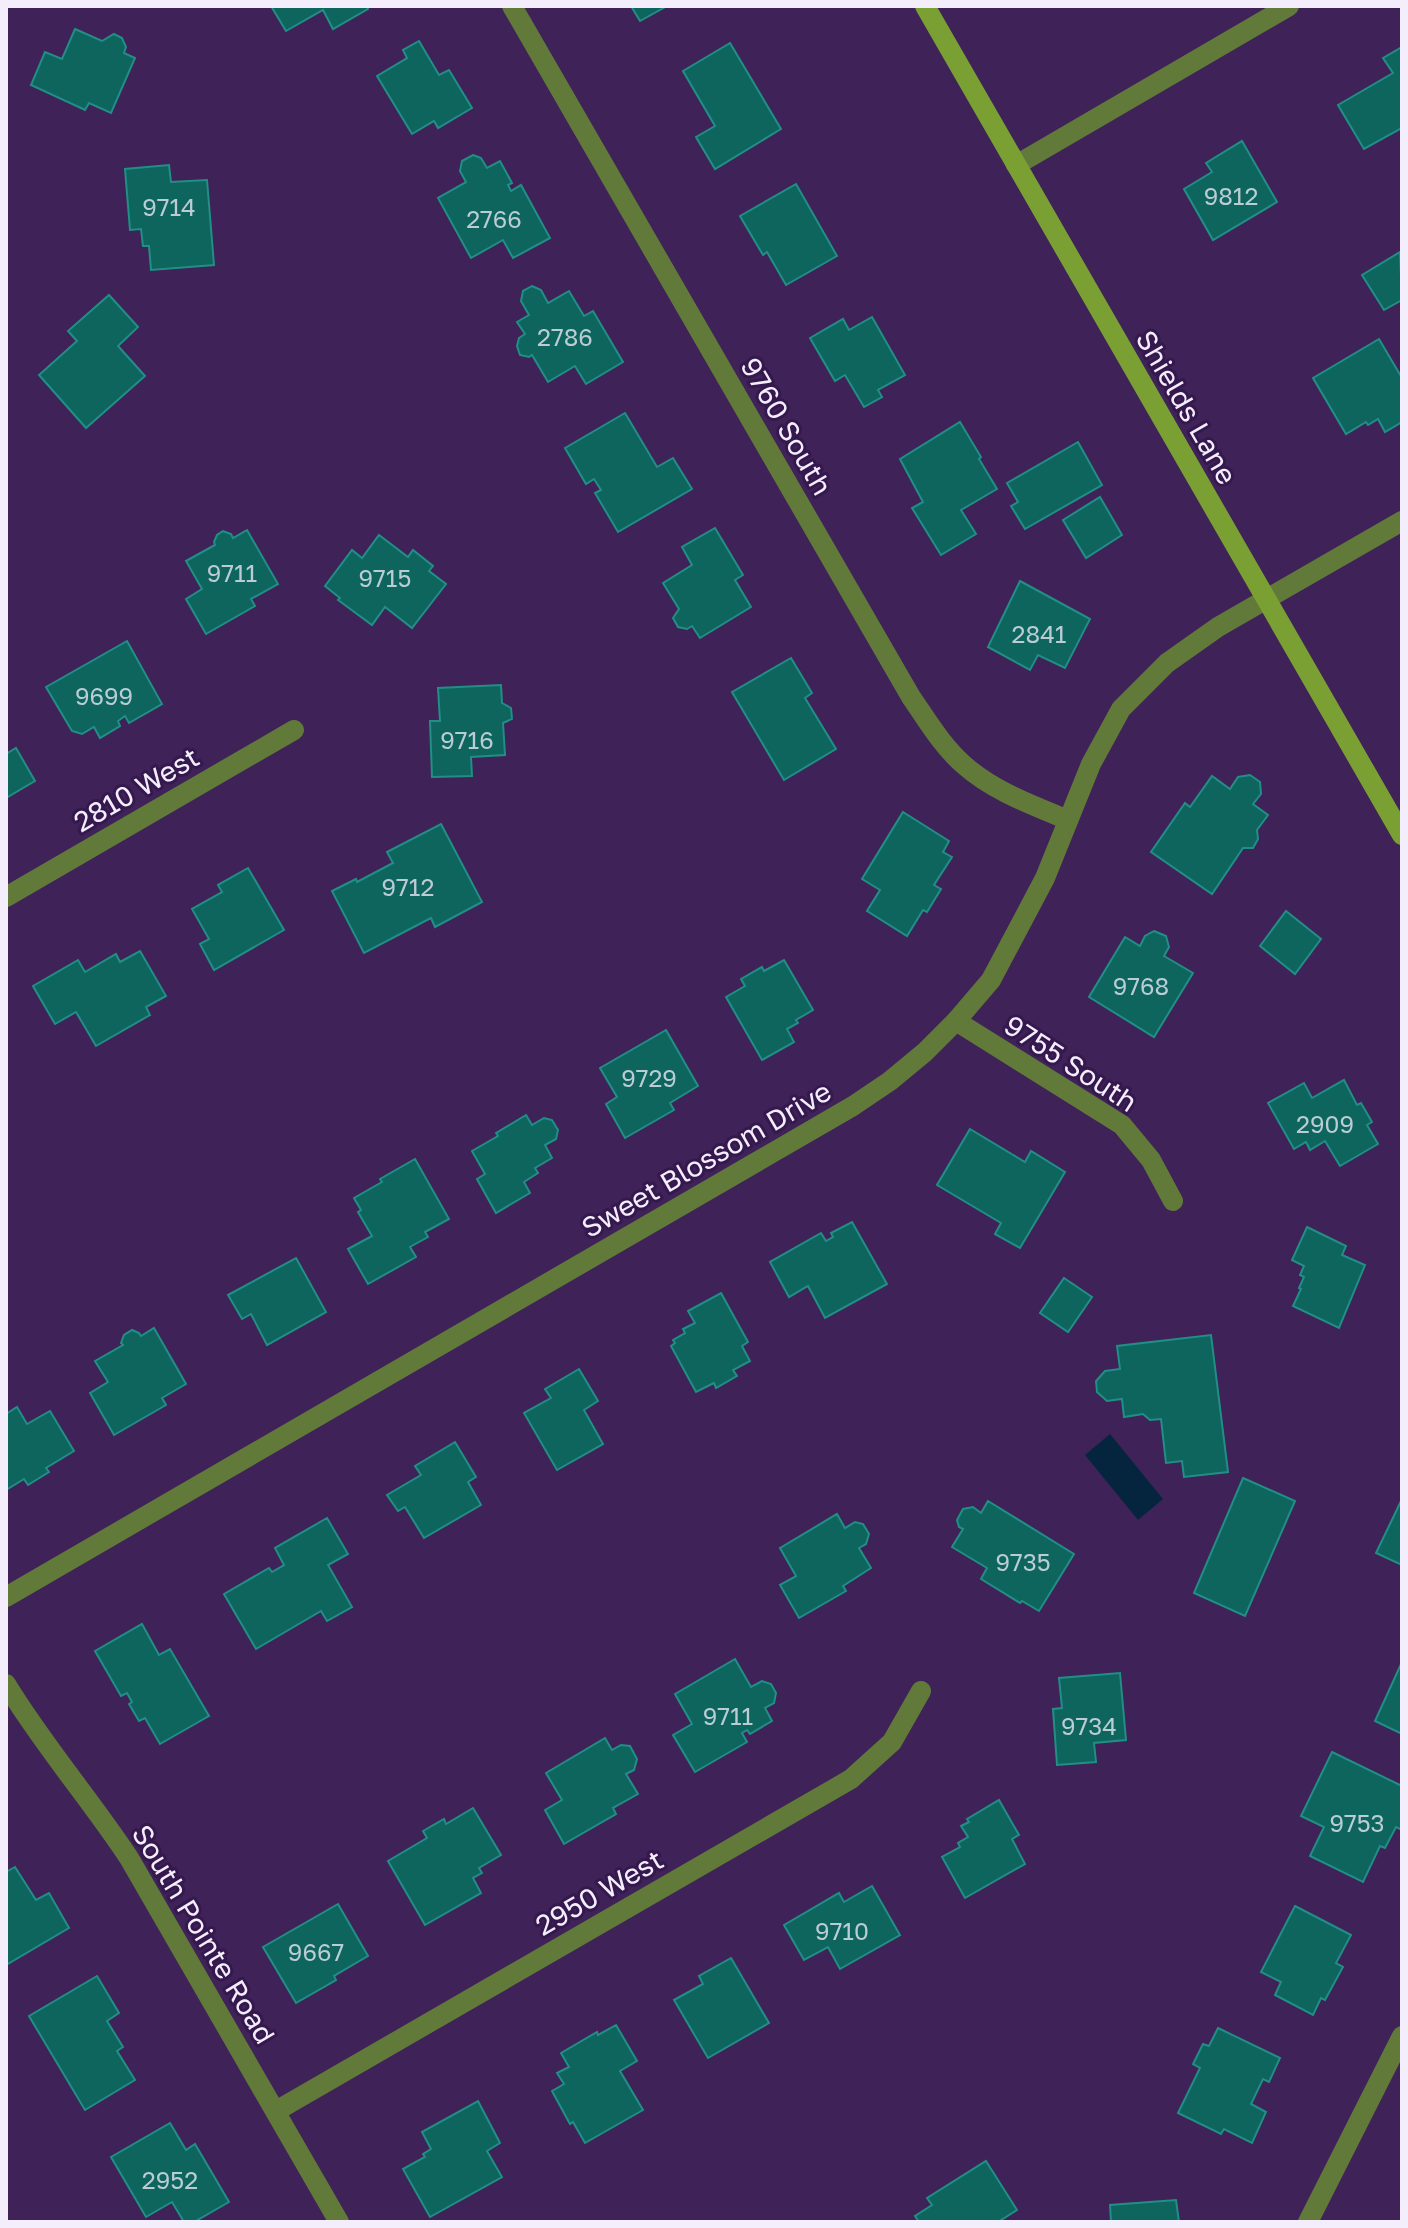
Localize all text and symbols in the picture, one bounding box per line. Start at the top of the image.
house number: 9812 [1204,181,1258,210]
house number: 9714 [142,192,196,221]
house number: 2766 [466,204,522,233]
house number: 2786 [537,322,593,351]
street label: Shields Lane [1130,324,1244,490]
street label: 9760 South [734,351,840,501]
house number: 9711 [207,558,257,587]
house number: 9715 [359,563,411,592]
house number: 2841 [1012,619,1066,648]
house number: 9699 [75,681,133,710]
house number: 9716 [440,725,494,754]
street label: 2810 West [67,740,205,838]
house number: 9712 [382,872,434,901]
house number: 9768 [1113,971,1169,1000]
street label: 9755 South [999,1008,1143,1118]
house number: 9729 [621,1063,677,1092]
street label: Sweet Blossom Drive [575,1074,837,1244]
house number: 2909 [1296,1109,1354,1138]
house number: 9735 [995,1547,1051,1576]
house number: 9711 [703,1701,753,1730]
house number: 9734 [1061,1711,1117,1740]
house number: 9753 [1329,1808,1385,1837]
street label: South Pointe Road [126,1819,282,2049]
street label: 2950 West [529,1842,669,1942]
house number: 9710 [815,1916,869,1945]
house number: 9667 [288,1937,344,1966]
house number: 2952 [142,2165,198,2194]

